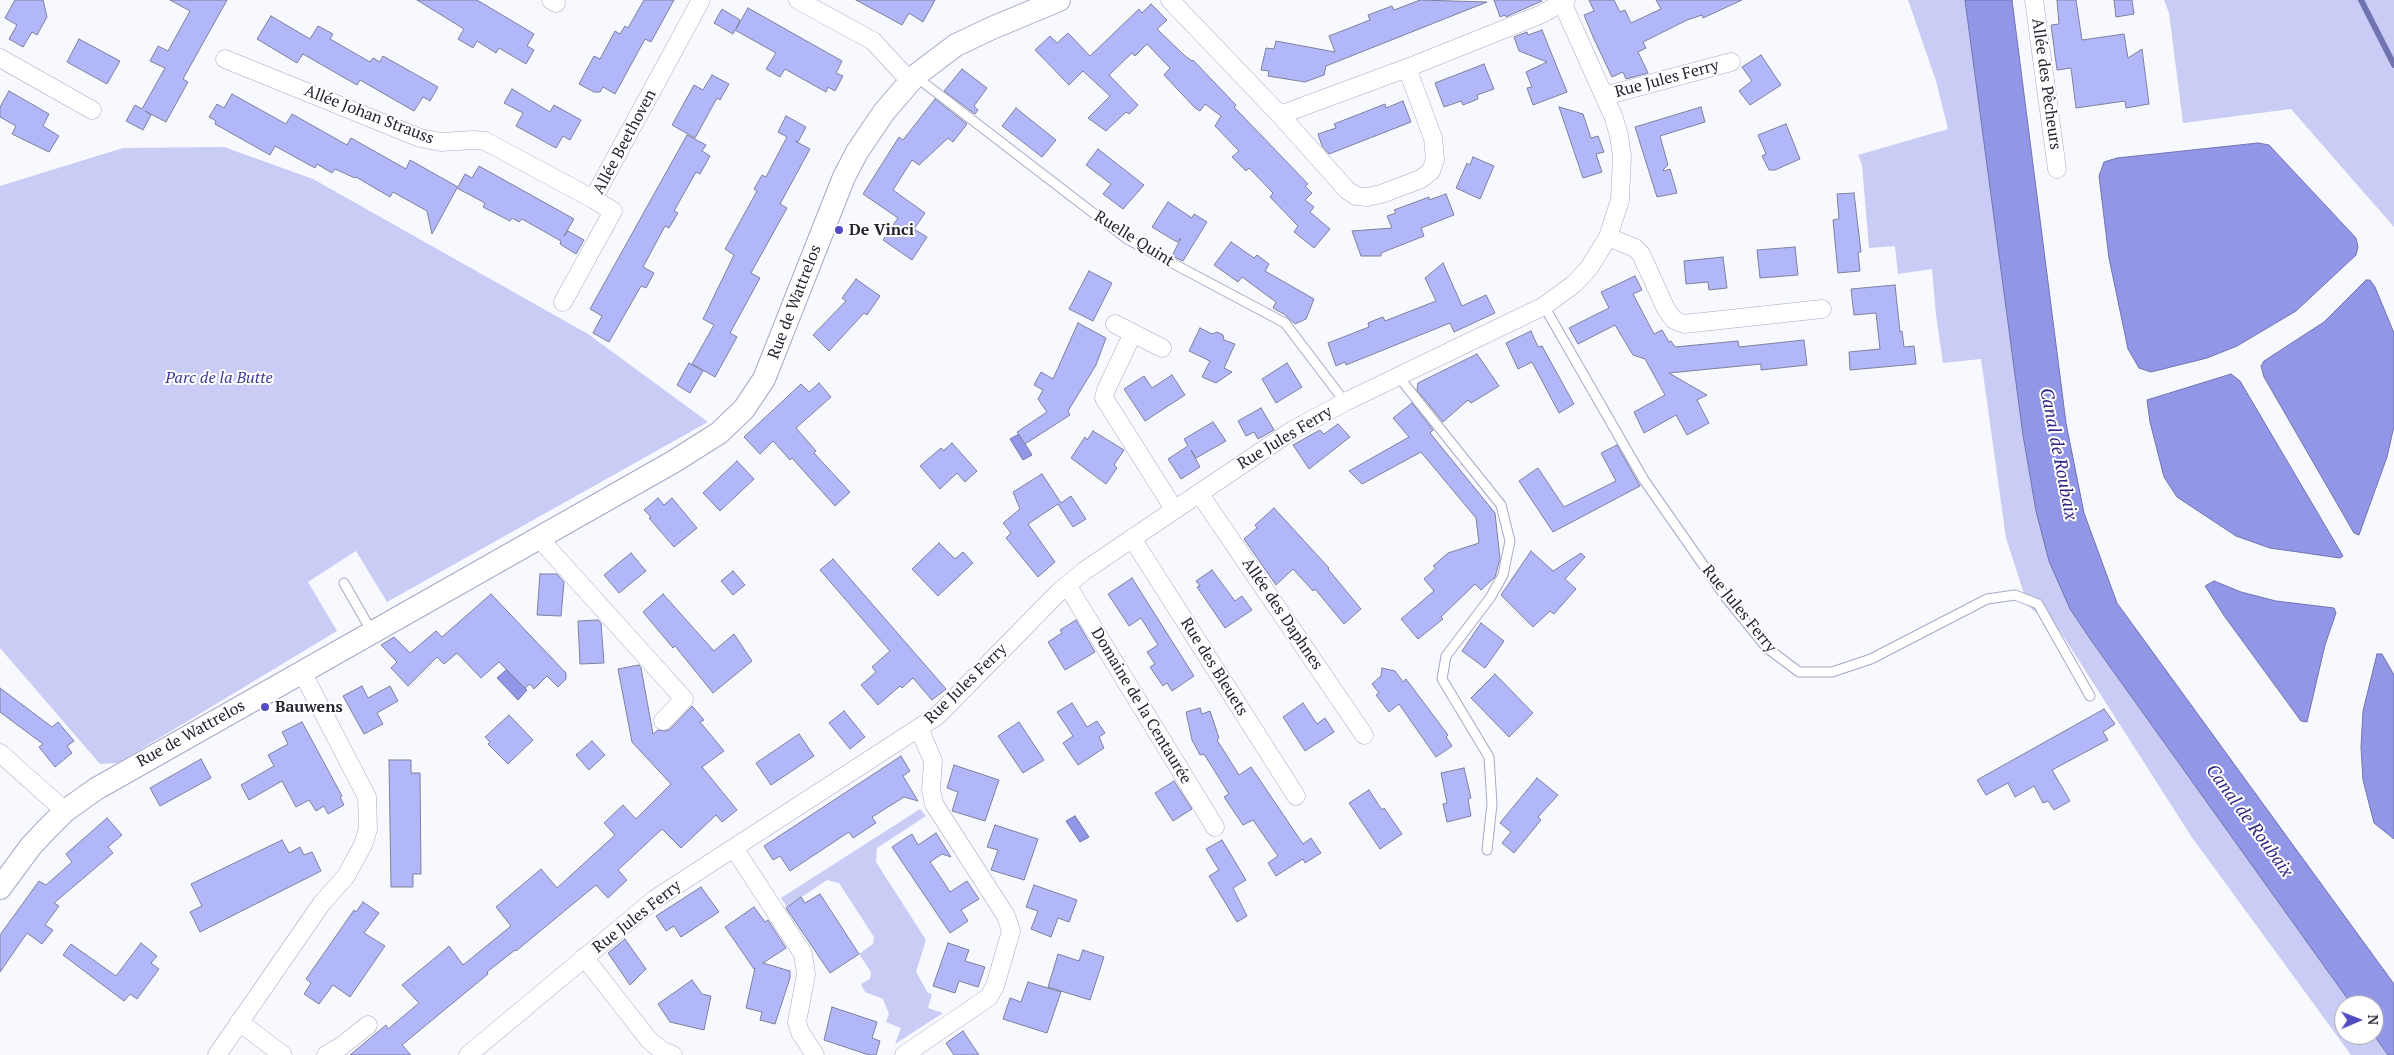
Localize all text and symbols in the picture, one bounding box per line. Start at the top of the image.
street label: Allée des Pêcheurs [2027,17,2065,151]
street label: Rue Jules Ferry [1613,56,1721,102]
street label: Allée Johan Strauss [301,81,437,149]
street label: Allée Beethoven [589,86,661,198]
street label: Ruelle Quint [1091,207,1177,271]
place label: De Vinci [849,220,914,240]
marker: De Vinci [833,224,845,236]
street label: Rue de Wattrelos [764,242,826,362]
park label: Parc de la Butte [165,368,273,388]
water label: Canal de Roubaix [2035,386,2081,522]
street label: Rue Jules Ferry [1234,402,1336,474]
street label: Allée des Daphnes [1238,554,1326,674]
street label: Rue Jules Ferry [1698,561,1780,657]
street label: Rue des Bleuets [1176,614,1252,720]
street label: Domaine de la Centaurée [1087,624,1195,788]
street label: Rue Jules Ferry [921,640,1011,728]
street label: Rue de Wattrelos [134,696,248,772]
place label: Bauwens [275,697,343,717]
marker: Bauwens [259,701,271,713]
water label: Canal de Roubaix [2201,760,2297,882]
street label: Rue Jules Ferry [589,876,685,958]
north arrow [2334,995,2384,1045]
text: N [2364,1014,2383,1025]

